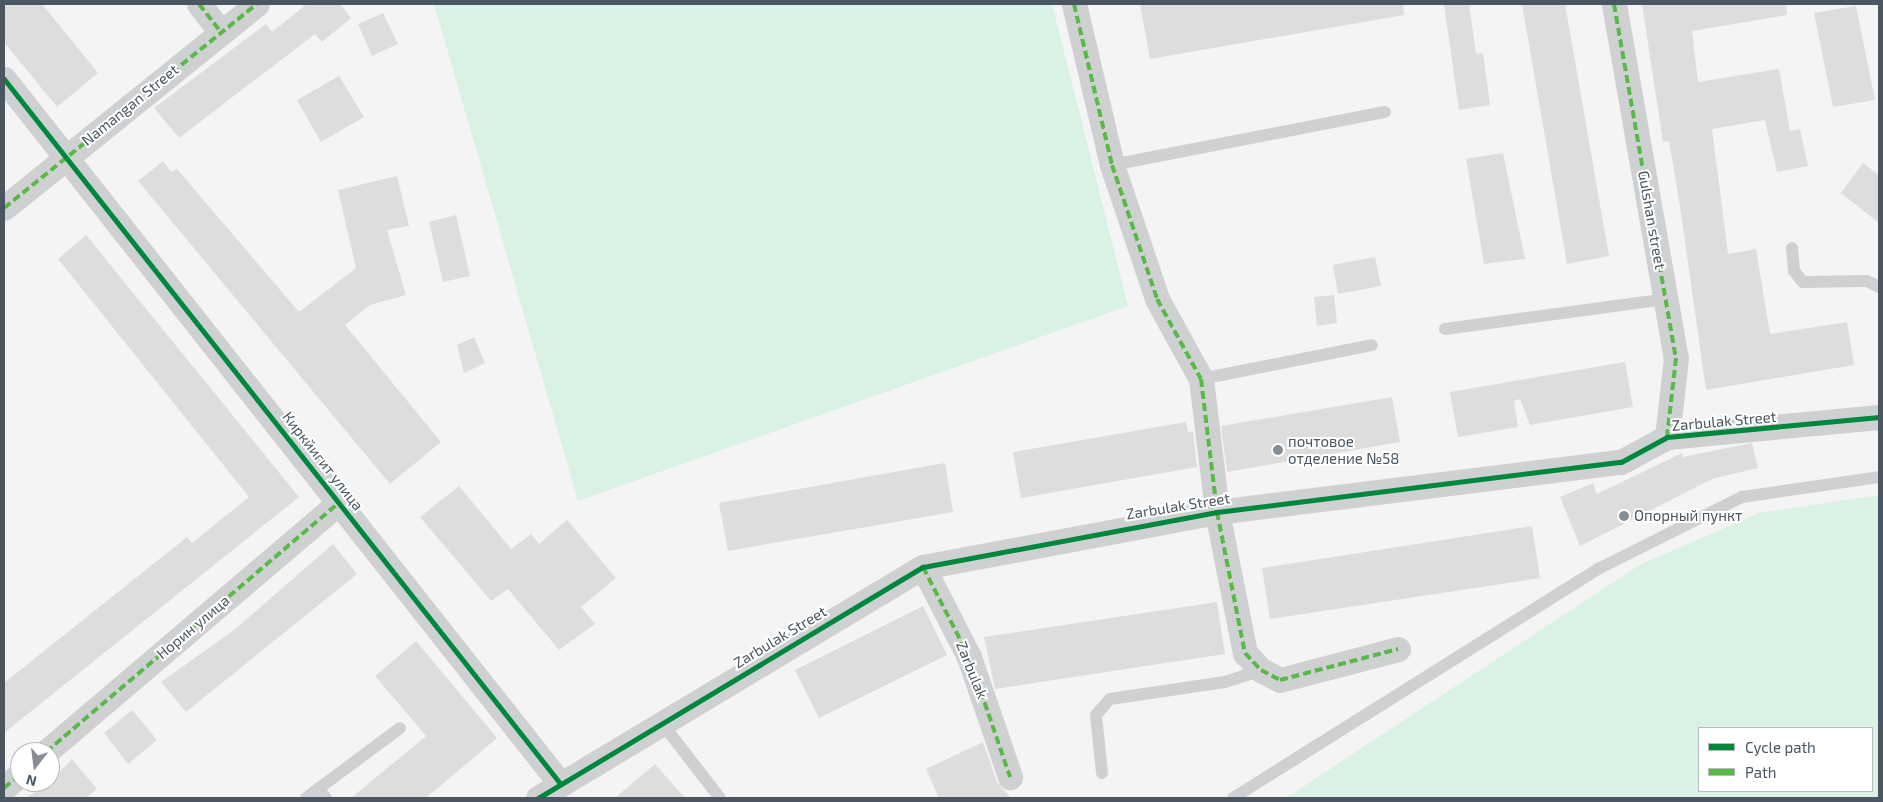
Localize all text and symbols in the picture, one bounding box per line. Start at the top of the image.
street label: Namangan Street [78,61,182,149]
street label: Gulshan street [1634,169,1670,271]
street label: Zarbulak Street [1671,407,1777,435]
street label: Киркйигит улица [279,408,367,514]
place label: почтовое отделение №58 [1288,432,1399,467]
marker: почтовое отделение №58 [1272,444,1284,456]
street label: Zarbulak Street [1125,489,1231,523]
place label: Опорный пункт [1634,507,1742,525]
marker: Опорный пункт [1618,510,1630,522]
street label: Норин улица [153,591,233,663]
street label: Zarbulak Street [730,602,830,672]
street label: Zarbulak [952,639,992,701]
legend [1698,727,1873,792]
text: Cycle path [1745,738,1816,756]
north arrow [10,742,60,792]
text: Path [1745,763,1776,781]
text: N [24,771,38,791]

